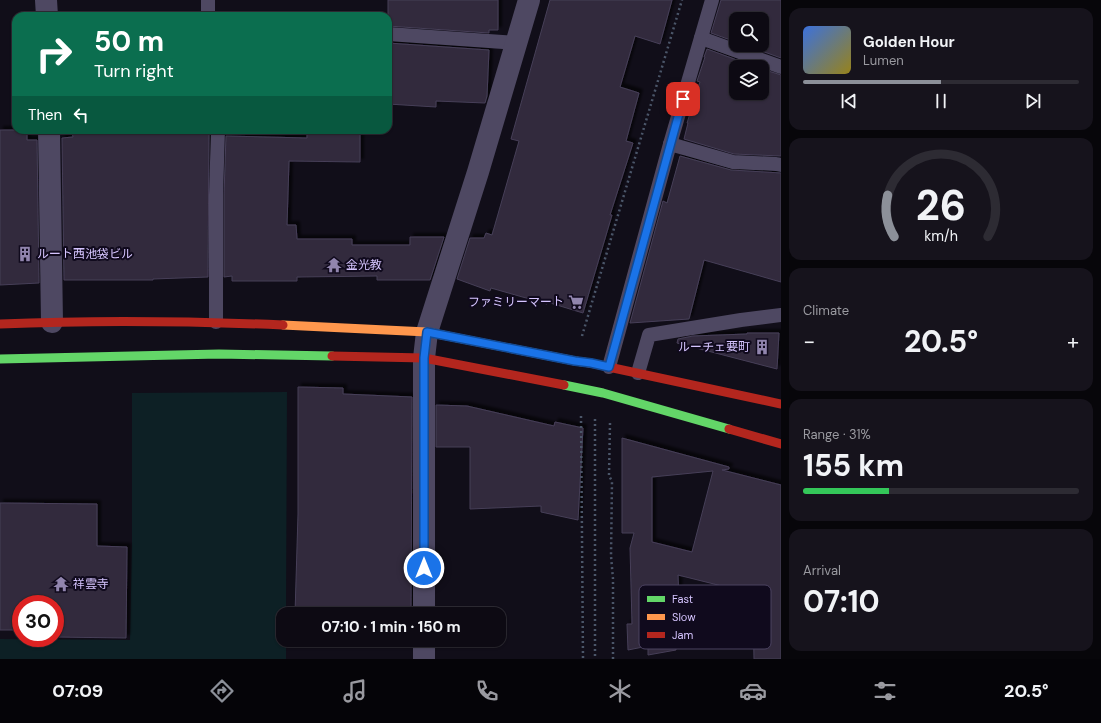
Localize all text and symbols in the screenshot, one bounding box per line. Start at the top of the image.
map controls [729,12,769,100]
button: search [729,12,769,52]
text: 50 m [94,23,164,60]
icon: right [28,28,80,80]
text: Golden Hour [863,32,955,52]
text: Lumen [863,52,904,69]
text: Turn right [94,59,174,83]
button: layers [729,60,769,100]
pin [666,82,700,116]
icon: arrive [672,88,694,110]
icon: previous [838,90,860,112]
icon: pause [930,90,952,112]
icon: next [1022,90,1044,112]
icon: left [70,104,92,126]
text: Then [28,105,62,125]
text: 26 [916,179,966,233]
text: km/h [924,227,958,245]
building icon: ルート西池袋ビル [16,245,34,263]
place label: ルート西池袋ビル [37,246,133,262]
temple icon: 金光教 [325,256,343,274]
place label: 金光教 [346,257,382,273]
supermarket icon: ファミリーマート [567,293,585,311]
place label: ファミリーマート [468,294,564,310]
text: Climate [803,302,849,319]
text: 20.5° [904,322,978,361]
text: − [803,327,815,356]
text: + [1067,327,1079,356]
building icon: ルーチェ要町 [753,338,771,356]
place label: ルーチェ要町 [678,339,750,355]
text: Range · 31% [803,426,871,443]
text: 155 km [803,446,904,485]
position arrow [403,547,445,589]
text: Arrival [803,562,841,579]
temple icon: 祥雲寺 [52,575,70,593]
place label: 祥雲寺 [73,576,109,592]
text: 07:10 [803,582,880,621]
legend [639,585,771,649]
text: Fast [672,592,693,606]
speed limit sign: 30 [12,595,64,647]
text: Slow [672,610,696,624]
text: 07:10 · 1 min · 150 m [321,617,461,637]
text: Jam [672,628,693,642]
icon: directions [208,677,236,705]
icon: music [341,677,369,705]
icon: phone [473,677,501,705]
icon: climate [606,677,634,705]
icon: car [739,677,767,705]
icon: filters [871,677,899,705]
text: 07:09 [52,679,103,703]
text: 20.5° [1004,679,1049,703]

